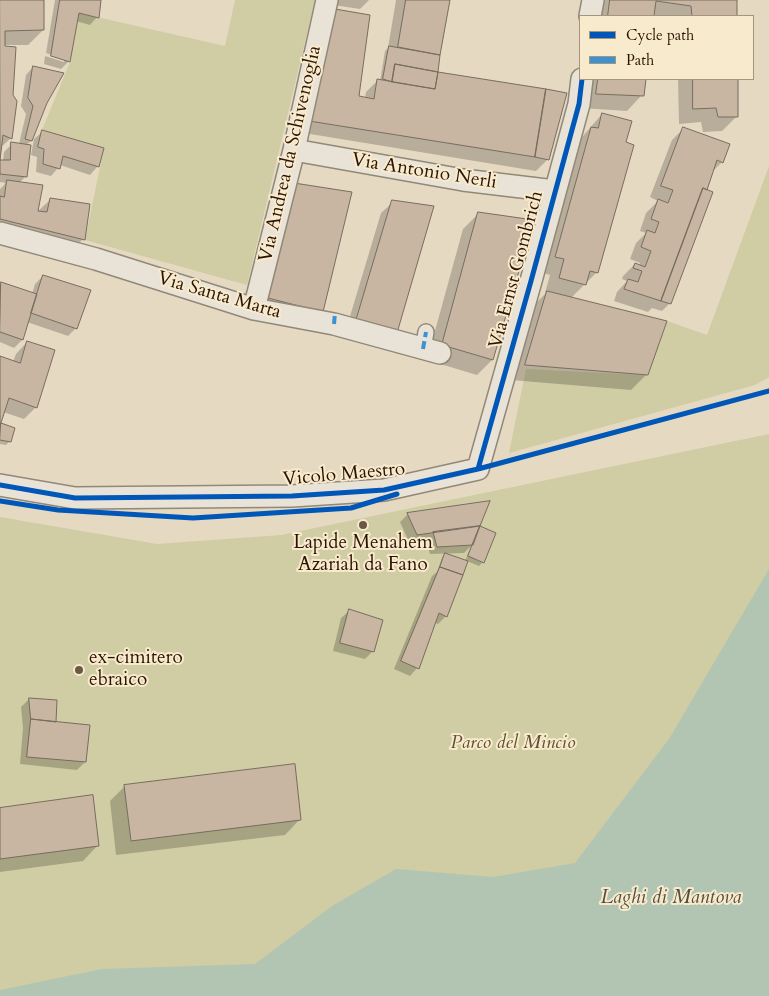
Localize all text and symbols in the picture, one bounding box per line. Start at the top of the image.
legend [579,15,754,80]
text: Cycle path [626,25,694,45]
street label: Via Andrea da Schivenoglia [255,43,327,265]
text: Path [626,50,654,70]
street label: Via Antonio Nerli [350,149,498,195]
street label: Via Ernst Gombrich [485,189,549,351]
street label: Via Santa Marta [154,267,284,325]
street label: Vicolo Maestro [282,458,406,492]
marker: Lapide Menahem Azariah da Fano [357,519,369,531]
place label: Lapide Menahem Azariah da Fano [293,533,433,577]
place label: ex-cimitero ebraico [89,648,183,692]
marker: ex-cimitero ebraico [73,664,85,676]
park label: Parco del Mincio [450,733,576,755]
water label: Laghi di Mantova [601,886,741,910]

